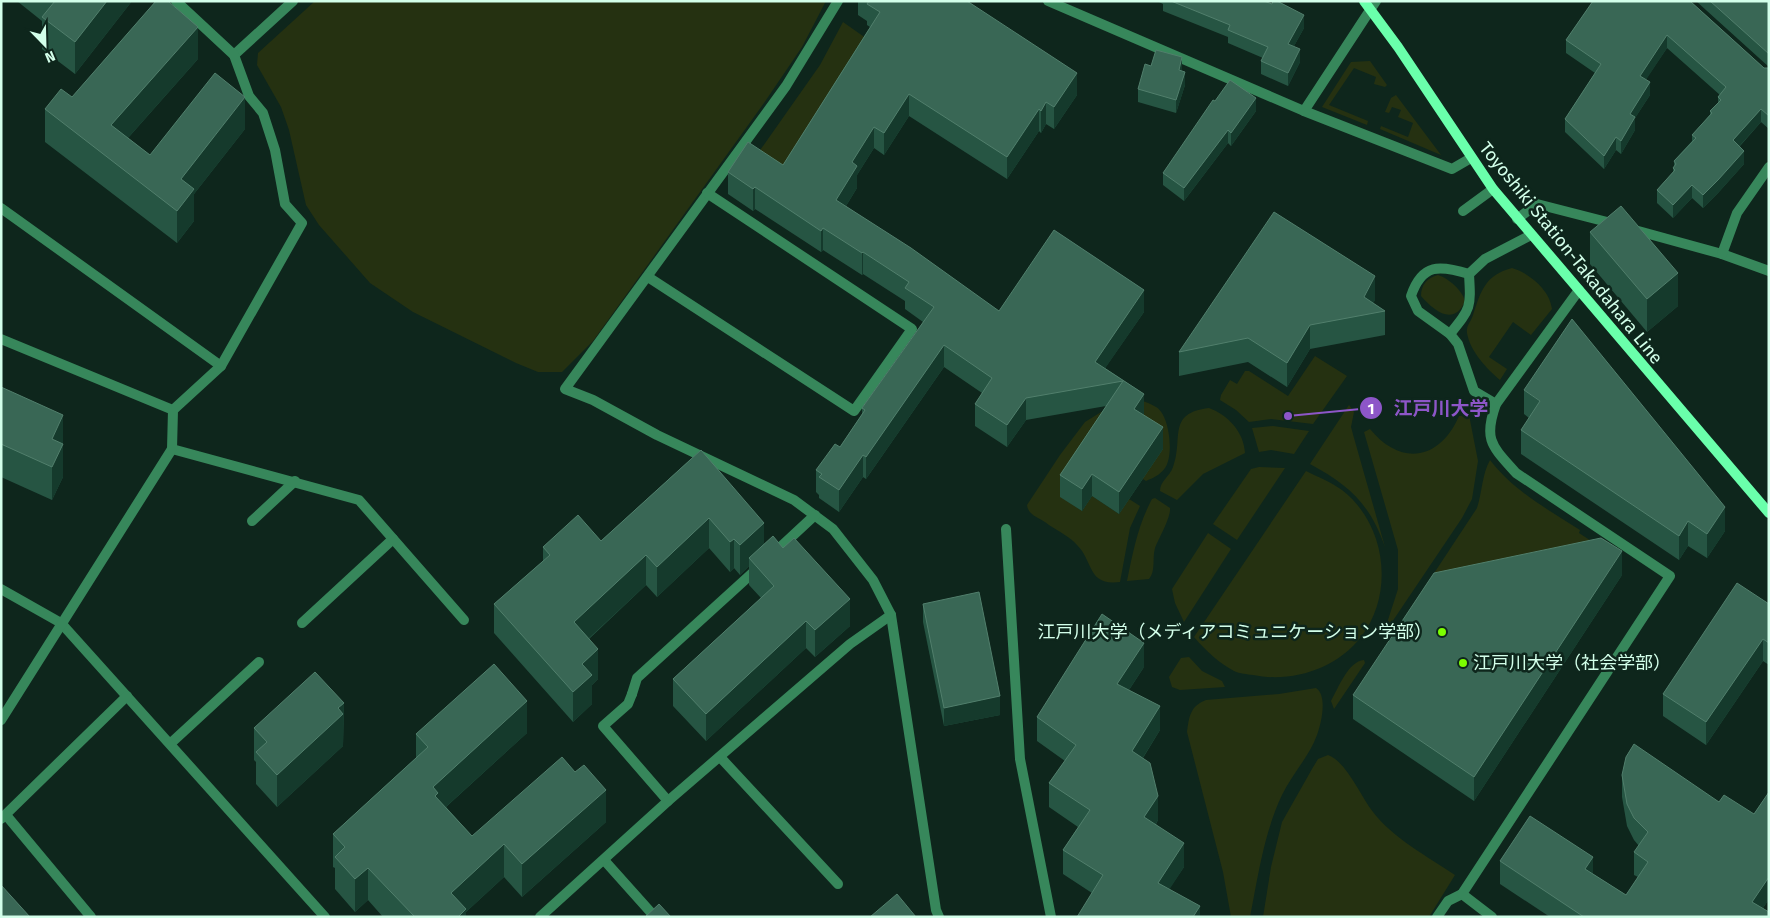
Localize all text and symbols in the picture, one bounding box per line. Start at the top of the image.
north arrow [20,20,70,70]
text: N [42,47,57,66]
street label: Toyoshiki Station-Takadahara Line [1475,138,1667,368]
callout: 江戸川大学 [1359,391,1499,425]
text: 江戸川大学 [1393,397,1489,420]
text: 1 [1368,400,1374,418]
place label: 江戸川大学（メディアコミュニケーション学部） [1038,621,1432,643]
marker: 江戸川大学（メディアコミュニケーション学部） [1436,626,1448,638]
place label: 江戸川大学（社会学部） [1473,652,1671,674]
marker: 江戸川大学（社会学部） [1457,657,1469,669]

